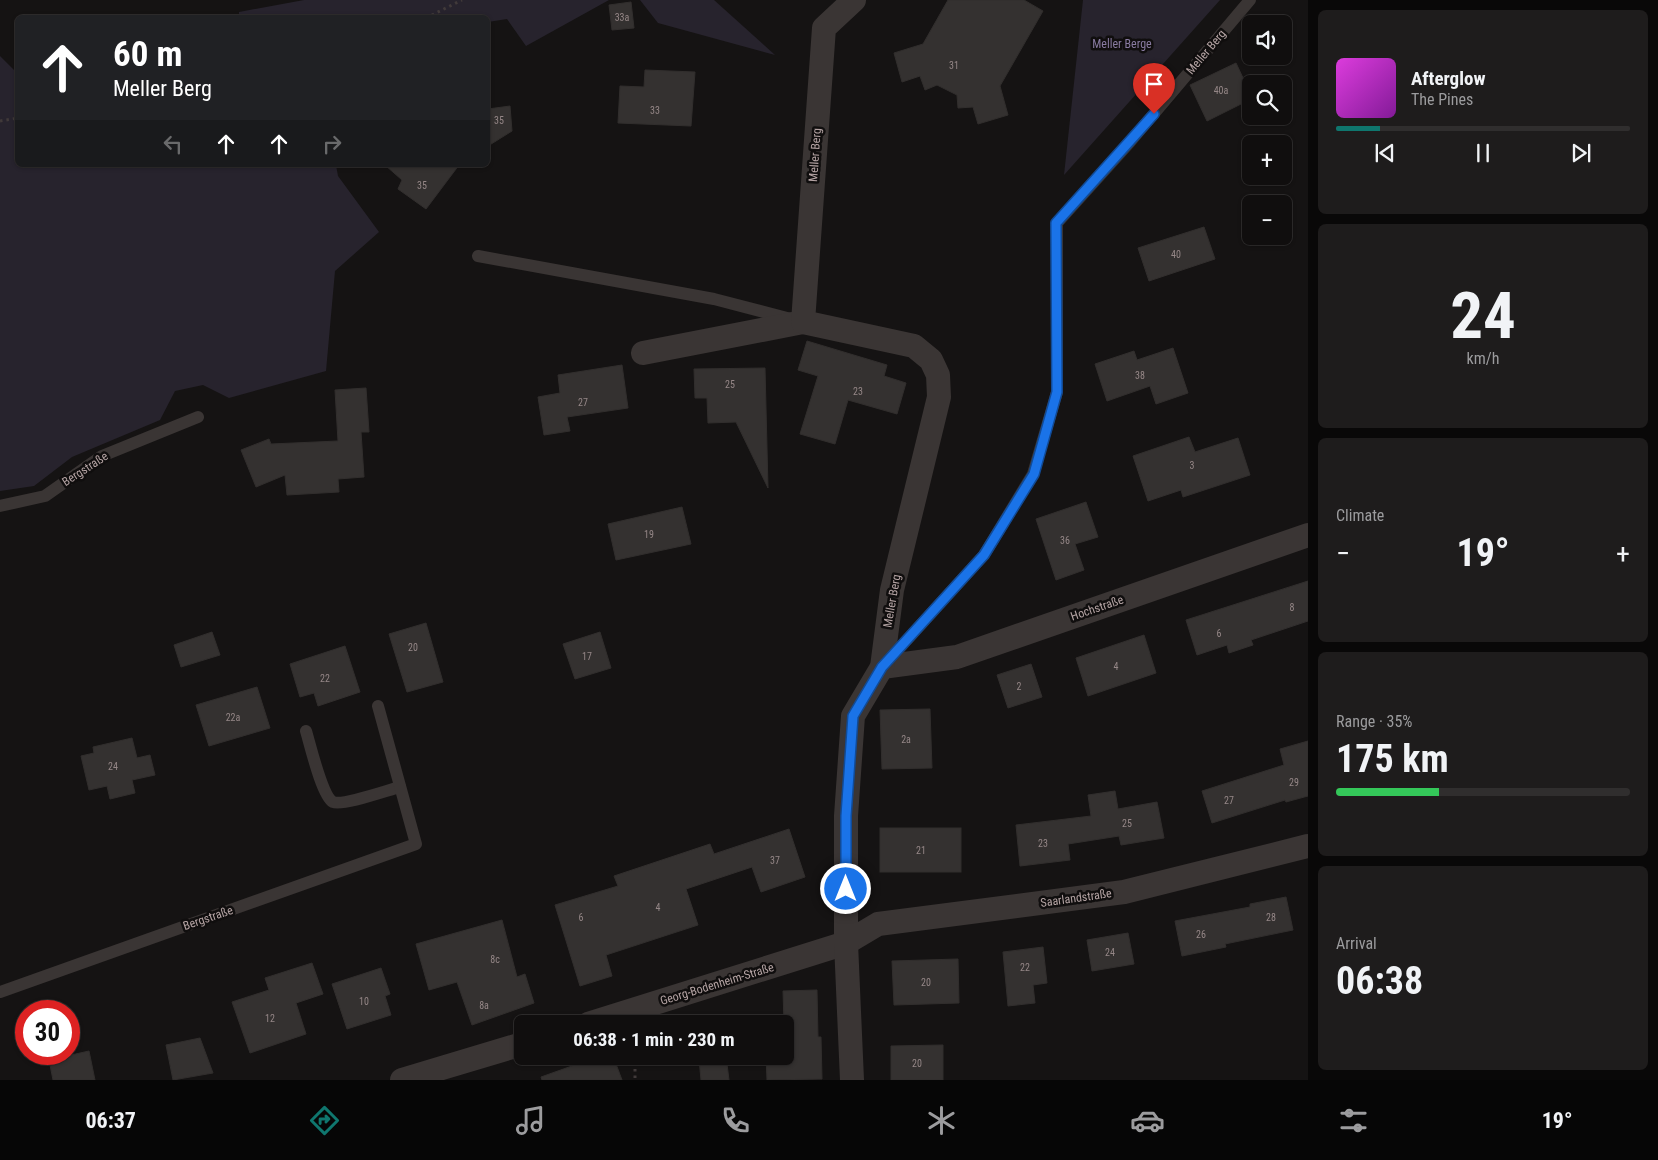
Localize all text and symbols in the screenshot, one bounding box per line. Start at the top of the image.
house number: 33a [615,12,630,23]
map controls [1242,15,1292,245]
button: sound [1242,15,1292,65]
street label: Meller Berg [1183,27,1229,77]
text: 60 m [113,34,182,75]
icon: ahead [30,35,95,100]
park label: Meller Berge [1092,37,1152,51]
house number: 31 [949,60,959,71]
pin [1133,63,1175,114]
text: Afterglow [1411,67,1485,90]
icon: arrive [1140,70,1168,98]
button: search [1242,75,1292,125]
text: Meller Berg [113,76,212,101]
house number: 40a [1214,85,1229,96]
text: The Pines [1411,90,1473,109]
house number: 33 [650,105,660,116]
house number: 35 [494,115,504,126]
street label: Meller Berg [806,128,824,182]
icon: left [159,130,187,158]
icon: ahead [212,130,240,158]
icon: ahead [265,130,293,158]
icon: right [318,130,346,158]
button: + [1242,135,1292,185]
icon: previous [1371,139,1399,167]
icon: pause [1469,139,1497,167]
icon: next [1567,139,1595,167]
house number: 35 [417,180,427,191]
button: − [1242,195,1292,245]
house number: 40 [1171,249,1181,260]
text: 24 [1450,278,1516,354]
text: km/h [1467,349,1499,368]
house number: 38 [1135,370,1145,381]
house number: 25 [725,379,735,390]
house number: 23 [853,386,863,397]
house number: 27 [578,397,588,408]
street label: Bergstraße [59,449,111,489]
house number: 3 [1190,460,1195,471]
text: Climate [1336,506,1384,525]
house number: 19 [644,529,654,540]
text: 19° [1456,531,1510,575]
house number: 36 [1060,535,1070,546]
text: − [1336,537,1350,570]
text: + [1616,537,1630,570]
street label: Meller Berg [880,573,904,629]
street label: Hochstraße [1069,592,1126,624]
house number: 8 [1290,602,1295,613]
house number: 6 [1217,628,1222,639]
house number: 20 [408,642,418,653]
house number: 17 [582,651,592,662]
house number: 4 [1114,661,1119,672]
house number: 22 [320,673,330,684]
house number: 2 [1017,681,1022,692]
house number: 22a [226,712,241,723]
text: Range · 35% [1336,712,1412,731]
house number: 2a [901,734,911,745]
text: 175 km [1336,737,1449,781]
house number: 24 [108,761,118,772]
house number: 29 [1289,777,1299,788]
house number: 27 [1224,795,1234,806]
house number: 25 [1122,818,1132,829]
house number: 23 [1038,838,1048,849]
house number: 21 [916,845,926,856]
house number: 37 [770,855,780,866]
position arrow [819,862,871,914]
street label: Saarlandstraße [1040,886,1113,910]
house number: 4 [656,902,661,913]
street label: Bergstraße [181,903,235,933]
house number: 6 [579,912,584,923]
house number: 28 [1266,912,1276,923]
house number: 26 [1196,929,1206,940]
text: Arrival [1336,934,1377,953]
house number: 24 [1105,947,1115,958]
house number: 8c [490,954,500,965]
text: 06:38 [1336,959,1423,1003]
street label: Georg-Bodenheim-Straße [658,960,776,1008]
house number: 22 [1020,962,1030,973]
house number: 20 [921,977,931,988]
house number: 10 [359,996,369,1007]
speed limit sign: 30 [15,1000,80,1065]
house number: 8a [479,1000,489,1011]
house number: 12 [265,1013,275,1024]
text: 06:38 · 1 min · 230 m [573,1028,735,1051]
house number: 20 [912,1058,922,1069]
icon: directions [307,1103,342,1138]
icon: music [513,1103,548,1138]
icon: phone [718,1103,753,1138]
icon: climate [924,1103,959,1138]
icon: car [1130,1103,1165,1138]
icon: filters [1336,1103,1371,1138]
text: 06:37 [85,1108,136,1133]
text: 19° [1542,1108,1573,1133]

